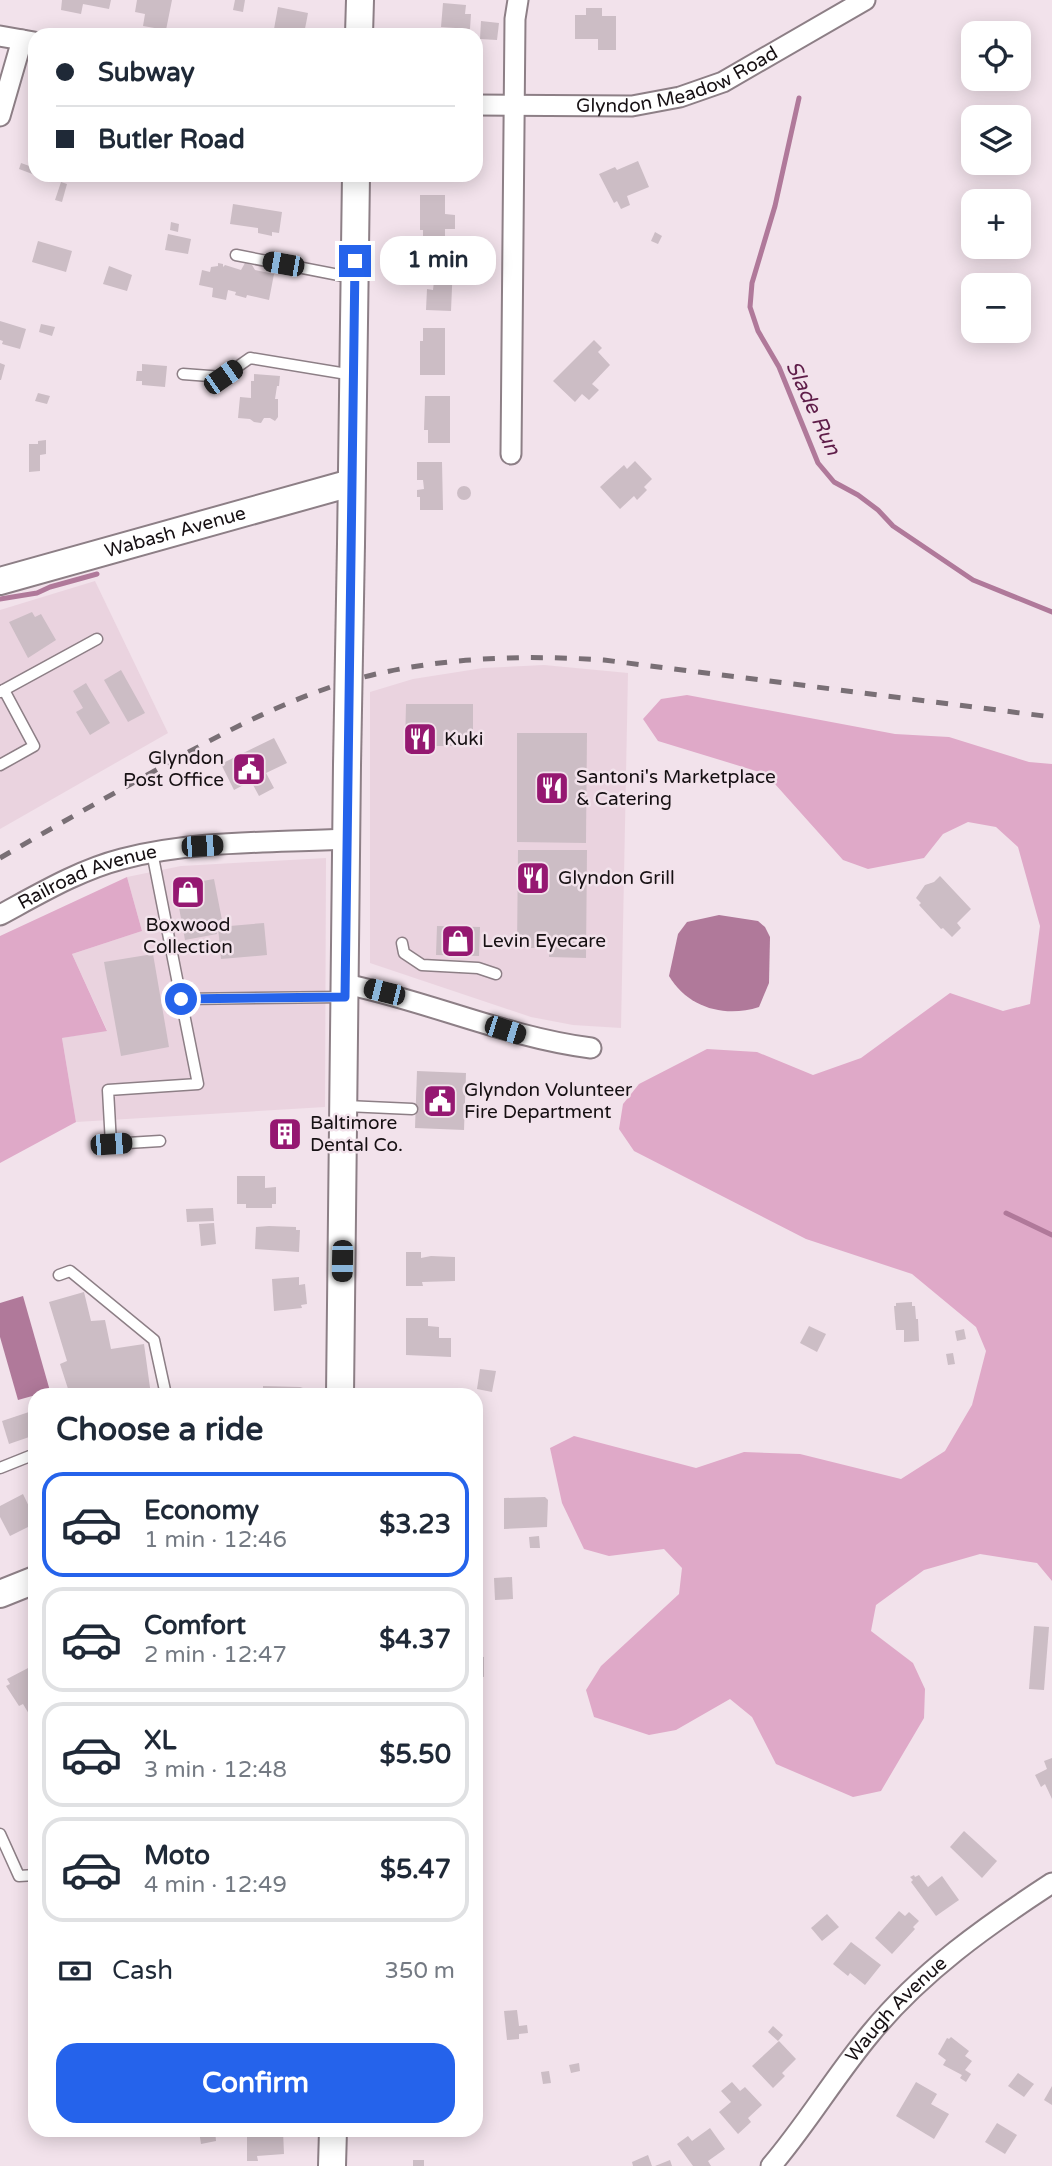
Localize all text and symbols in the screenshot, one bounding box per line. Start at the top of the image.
map controls [961,21,1031,343]
button: locate [961,21,1031,91]
street label: Glyndon Meadow Road [576,42,782,117]
text: Subway [98,57,195,88]
button: layers [961,105,1031,175]
text: Butler Road [98,124,245,155]
button: + [961,189,1031,259]
callout: 1 min [380,236,495,286]
route end [339,245,371,277]
text: 1 min [407,246,469,274]
car [261,250,306,278]
button: − [961,273,1031,343]
car [200,356,247,398]
water label: Slade Run [780,357,846,460]
street label: Wabash Avenue [102,502,248,562]
restaurant icon: Kuki [401,720,439,758]
place label: Kuki [444,728,483,750]
place label: Glyndon Post Office [123,747,224,791]
public building icon: Glyndon Post Office [230,750,268,788]
place label: Santoni's Marketplace & Catering [576,766,776,810]
restaurant icon: Santoni's Marketplace & Catering [533,769,571,807]
car [181,834,224,858]
street label: Railroad Avenue [14,841,159,914]
restaurant icon: Glyndon Grill [514,859,552,897]
place label: Glyndon Grill [558,867,675,889]
shop icon: Boxwood Collection [169,873,207,911]
place label: Boxwood Collection [143,914,233,958]
shop icon: Levin Eyecare [439,922,477,960]
place label: Levin Eyecare [482,930,606,952]
car [362,977,407,1007]
route start [165,983,197,1015]
car [482,1014,529,1046]
place label: Glyndon Volunteer Fire Department [464,1079,633,1123]
public building icon: Glyndon Volunteer Fire Department [421,1082,459,1120]
place label: Baltimore Dental Co. [310,1112,403,1156]
building icon: Baltimore Dental Co. [266,1115,304,1153]
car [90,1132,133,1156]
car [332,1240,353,1282]
text: Choose a ride [56,1411,263,1449]
icon: car [60,1493,123,1556]
text: Economy [144,1495,259,1526]
text: $3.23 [379,1509,451,1540]
text: 1 min · 12:46 [144,1526,287,1554]
icon: car [60,1608,123,1671]
text: Comfort [144,1610,246,1641]
text: $4.37 [379,1624,451,1655]
text: 2 min · 12:47 [144,1641,287,1669]
icon: car [60,1723,123,1786]
text: XL [144,1725,176,1756]
text: $5.50 [379,1739,451,1770]
text: 3 min · 12:48 [144,1756,287,1784]
icon: car [60,1838,123,1901]
text: Moto [144,1840,210,1871]
text: $5.47 [380,1854,451,1885]
text: 4 min · 12:49 [144,1871,287,1899]
icon: cash [56,1952,94,1990]
street label: Waugh Avenue [841,1952,951,2066]
text: Cash [112,1955,173,1986]
text: 350 m [385,1957,455,1985]
button: Confirm [56,2043,455,2123]

